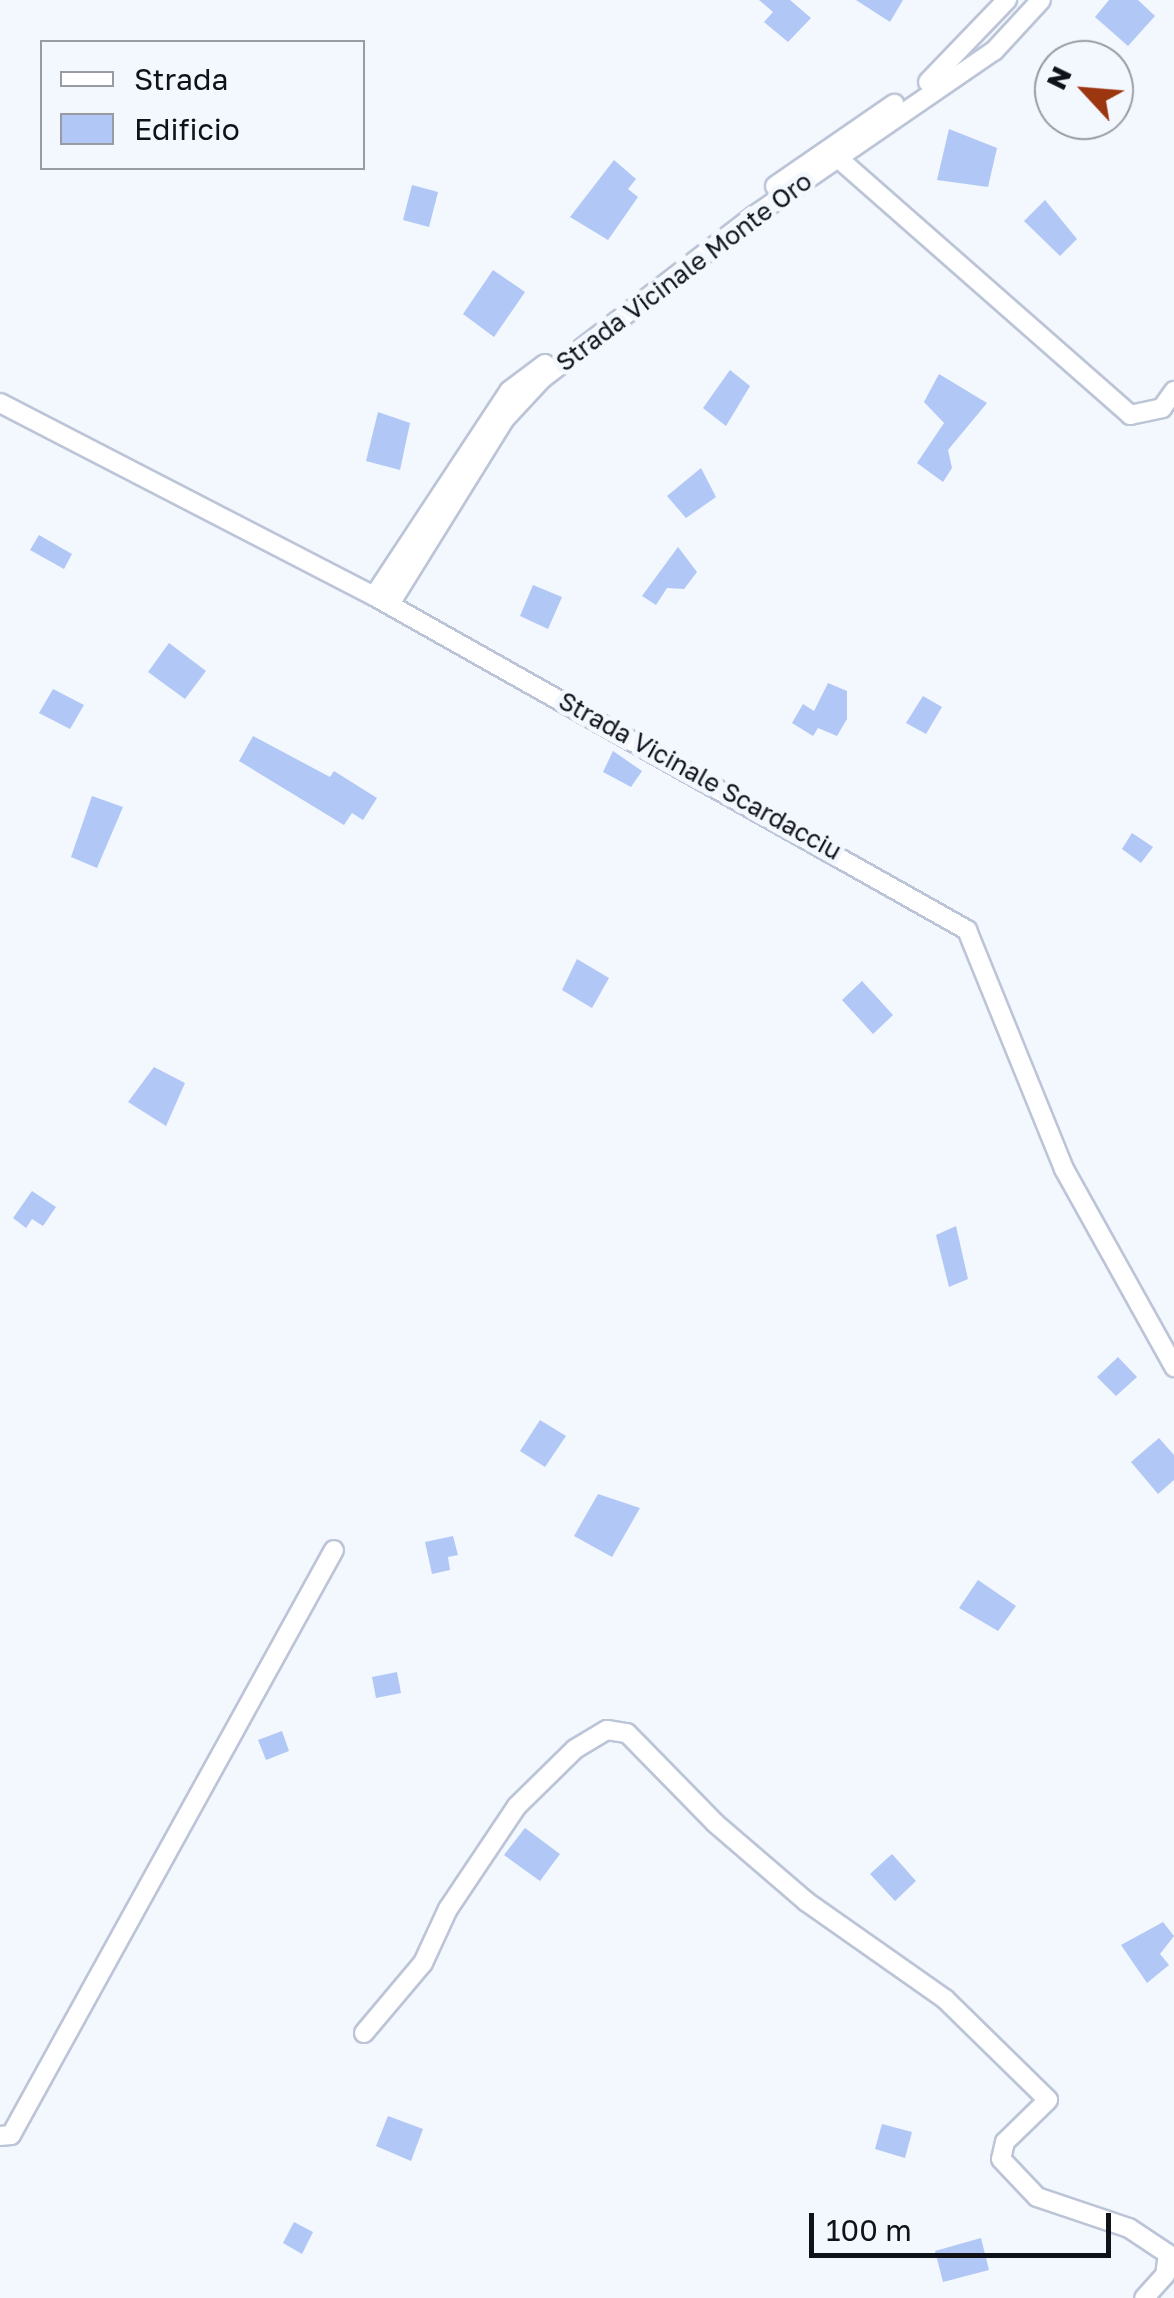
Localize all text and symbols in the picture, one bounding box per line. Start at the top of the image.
legend [40,40,365,170]
north arrow [1034,40,1134,140]
text: Strada [134,61,228,97]
text: N [1039,61,1078,94]
text: Edificio [134,111,240,147]
street label: Strada Vicinale Monte Oro [550,166,818,378]
street label: Strada Vicinale Scardacciu [553,686,847,866]
scale bar [814,2193,1116,2255]
text: 100 m [826,2212,912,2248]

